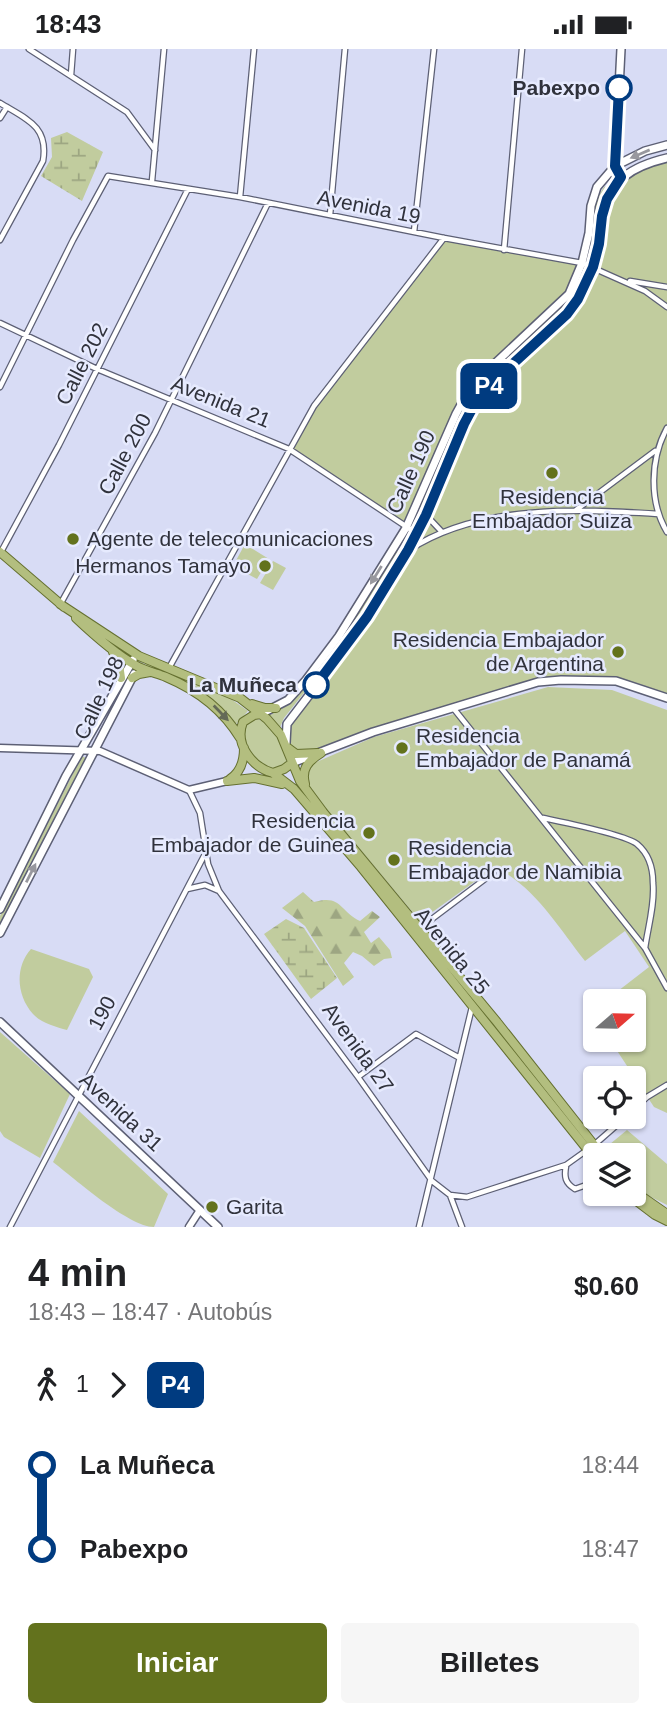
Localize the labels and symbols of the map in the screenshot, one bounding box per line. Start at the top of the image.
marker: Pabexpo [606,75,632,101]
place label: Pabexpo [512,76,600,99]
one-way arrow [630,148,651,159]
street label: Avenida 19 [316,185,423,228]
street label: Calle 202 [51,319,112,409]
line badge: P4 [458,363,520,409]
street label: Avenida 21 [168,371,274,432]
street label: Calle 200 [94,409,156,498]
street label: Calle 190 [382,427,439,517]
marker: Residencia Embajador Suiza [544,465,560,481]
place label: Residencia Embajador Suiza [472,485,632,532]
place label: Agente de telecomunicaciones [87,527,373,550]
marker: Agente de telecomunicaciones [65,531,81,547]
place label: Hermanos Tamayo [75,554,251,577]
marker: Hermanos Tamayo [257,558,273,574]
one-way arrow [370,565,383,584]
place label: Residencia Embajador de Argentina [393,628,604,675]
marker: Residencia Embajador de Argentina [610,644,626,660]
street label: Calle 198 [69,653,128,743]
marker: La Muñeca [303,672,329,698]
place label: La Muñeca [188,673,297,696]
one-way arrow [212,704,229,720]
place label: Residencia Embajador de Panamá [416,724,631,771]
marker: Residencia Embajador de Panamá [394,740,410,756]
place label: Residencia Embajador de Guinea [151,809,355,856]
marker: Residencia Embajador de Guinea [361,825,377,841]
place label: Residencia Embajador de Namibia [408,836,622,883]
marker: Residencia Embajador de Namibia [386,852,402,868]
one-way arrow [26,863,37,883]
street label: Avenida 25 [411,903,494,999]
north arrow [583,989,646,1052]
street label: 190 [83,992,120,1034]
street label: Avenida 27 [318,999,398,1097]
street label: Avenida 31 [75,1068,167,1156]
place label: Garita [226,1195,284,1218]
marker: Garita [204,1199,220,1215]

